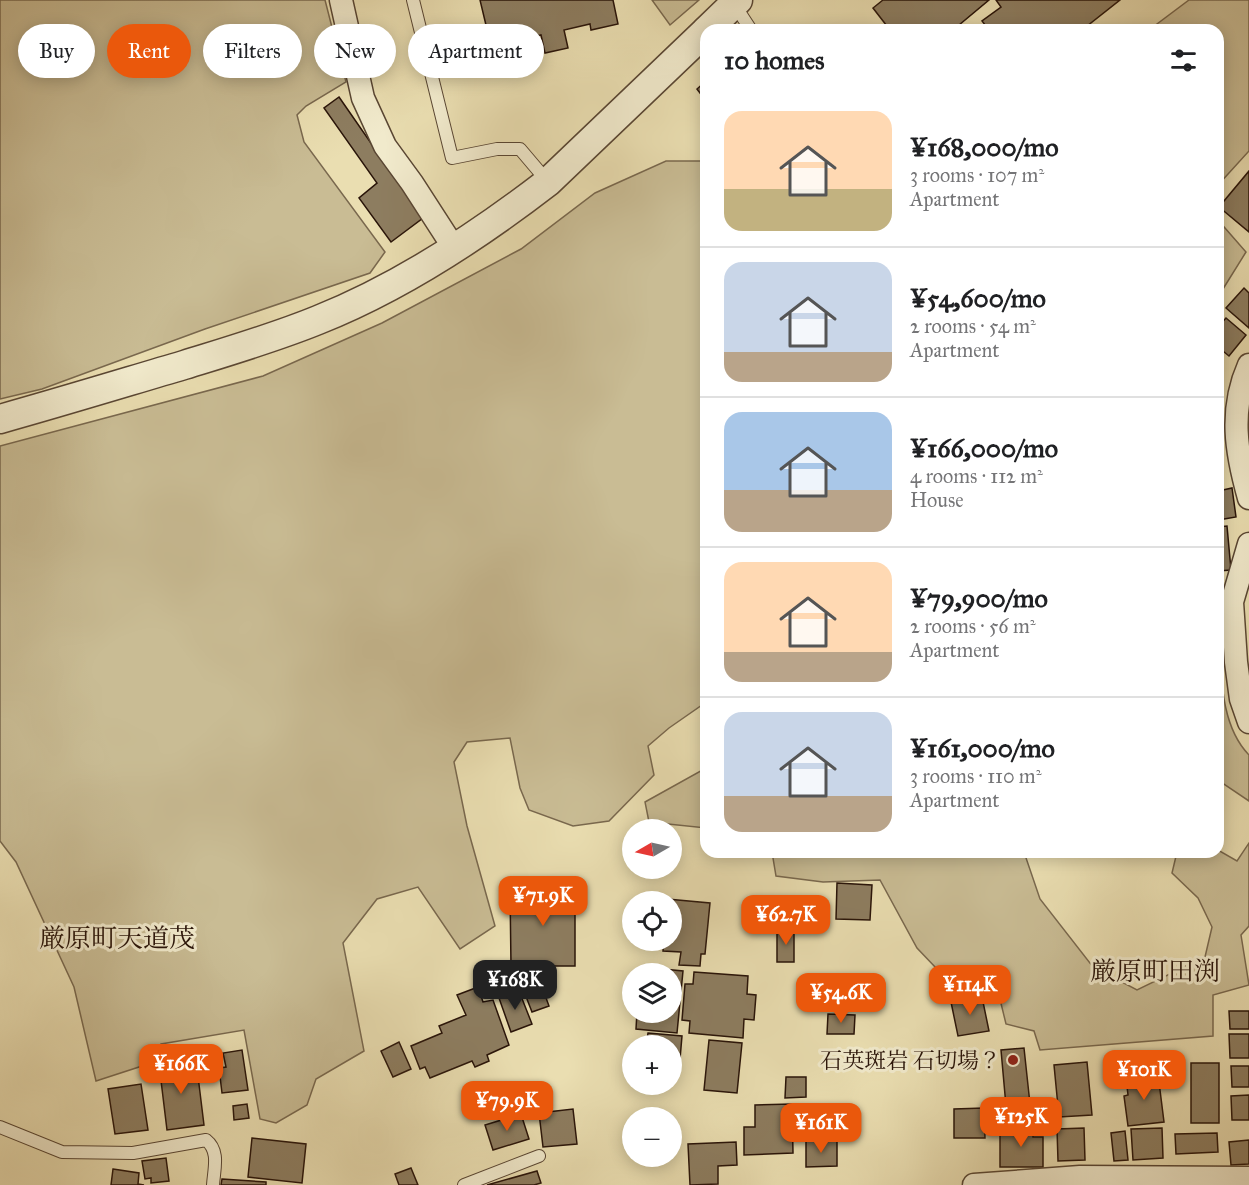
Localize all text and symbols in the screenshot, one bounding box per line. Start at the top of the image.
chip: Buy [18,24,95,78]
chip: Rent [107,24,191,78]
chip: Filters [203,24,302,78]
chip: New [314,24,396,78]
chip: Apartment [408,24,544,78]
text: 10 homes [724,44,825,76]
icon: filters [1167,44,1200,77]
text: ¥168,000/mo [910,131,1059,163]
icon: home [772,135,844,207]
text: 3 rooms · 107 m² [910,163,1044,187]
text: Apartment [910,187,999,211]
text: ¥54,600/mo [910,282,1046,314]
icon: home [772,286,844,358]
text: 2 rooms · 54 m² [910,314,1036,338]
text: Apartment [910,338,999,362]
text: ¥166,000/mo [910,432,1058,464]
icon: home [772,436,844,508]
text: 4 rooms · 112 m² [910,464,1043,488]
text: House [910,488,964,512]
text: ¥79,900/mo [910,582,1048,614]
icon: home [772,586,844,658]
text: 2 rooms · 56 m² [910,614,1036,638]
text: Apartment [910,638,999,662]
text: ¥161,000/mo [910,732,1055,764]
icon: home [772,736,844,808]
text: 3 rooms · 110 m² [910,764,1041,788]
text: Apartment [910,788,999,812]
north arrow [622,819,682,879]
map controls [622,819,682,1167]
pin: ¥71.9K [494,876,592,927]
text: ¥71.9K [513,883,573,907]
button: locate [622,891,682,951]
pin: ¥62.7K [737,895,835,946]
text: ¥62.7K [755,902,817,926]
district label: 厳原町天道茂 [39,922,195,954]
district label: 厳原町田渕 [1090,955,1220,987]
pin: ¥168K [473,960,557,1011]
button: layers [622,963,682,1023]
pin: ¥114K [928,965,1012,1016]
text: ¥168K [487,967,543,991]
text: ¥114K [943,972,997,996]
pin: ¥54.6K [792,973,890,1024]
text: ¥54.6K [810,980,872,1004]
button: + [622,1035,682,1095]
pin: ¥166K [139,1044,223,1095]
place label: 石英斑岩 石切場？ [820,1047,1001,1074]
pin: ¥101K [1102,1050,1186,1101]
text: ¥166K [153,1051,209,1075]
marker: 石英斑岩 石切場？ [1006,1053,1020,1067]
text: ¥101K [1117,1057,1171,1081]
pin: ¥79.9K [458,1081,556,1132]
text: ¥79.9K [475,1088,539,1112]
pin: ¥125K [979,1097,1063,1148]
pin: ¥161K [779,1103,863,1154]
text: ¥125K [994,1104,1048,1128]
button: − [622,1107,682,1167]
text: ¥161K [794,1110,848,1134]

